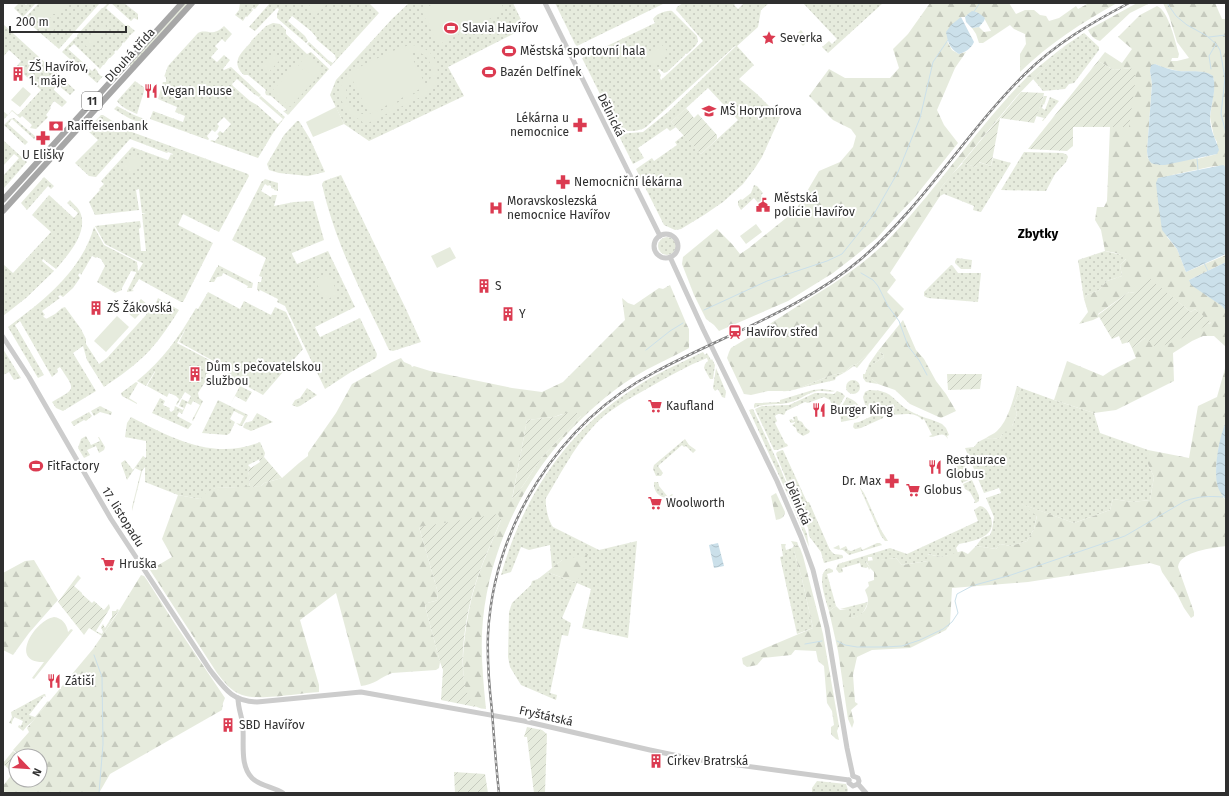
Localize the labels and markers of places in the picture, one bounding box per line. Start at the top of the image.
sports icon: Slavia Havířov [443,20,459,36]
place label: Slavia Havířov [462,21,538,35]
place icon: Severka [761,30,777,46]
place label: Severka [780,31,823,45]
sports icon: Městská sportovní hala [501,43,517,59]
place label: Městská sportovní hala [520,44,646,58]
place label: ZŠ Havířov, 1. máje [29,59,88,88]
sports icon: Bazén Delfínek [481,64,497,80]
place label: Bazén Delfínek [500,65,582,79]
building icon: ZŠ Havířov, 1. máje [10,66,26,82]
restaurant icon: Vegan House [143,83,159,99]
place label: Vegan House [162,84,232,98]
school or university icon: MŠ Horymírova [701,103,717,119]
place label: MŠ Horymírova [720,103,802,118]
place label: Lékárna u nemocnice [510,111,569,139]
pharmacy icon: Lékárna u nemocnice [572,117,588,133]
bank icon: Raiffeisenbank [48,118,64,134]
place label: Raiffeisenbank [67,119,149,133]
pharmacy icon: U Elišky [35,130,51,146]
place label: U Elišky [22,148,64,162]
pharmacy icon: Nemocniční lékárna [555,174,571,190]
place label: Nemocniční lékárna [574,175,682,189]
place label: Městská policie Havířov [774,191,855,219]
place label: Moravskoslezská nemocnice Havířov [507,194,610,222]
public building icon: Městská policie Havířov [755,197,771,213]
hospital icon: Moravskoslezská nemocnice Havířov [488,200,504,216]
building icon: S [476,278,492,294]
place label: S [495,279,502,293]
building icon: ZŠ Žákovská [88,300,104,316]
place label: ZŠ Žákovská [107,300,172,315]
building icon: Y [500,306,516,322]
place label: Y [519,307,526,321]
station icon: Havířov střed [727,324,743,340]
place label: Havířov střed [746,325,818,339]
place label: Dům s pečovatelskou službou [206,360,321,388]
building icon: Dům s pečovatelskou službou [187,366,203,382]
supermarket icon: Kaufland [647,398,663,414]
place label: Kaufland [666,399,714,413]
restaurant icon: Burger King [811,402,827,418]
place label: Burger King [830,403,894,417]
place label: Restaurace Globus [946,453,1006,481]
sports icon: FitFactory [28,458,44,474]
place label: FitFactory [47,459,99,473]
restaurant icon: Restaurace Globus [927,459,943,475]
pharmacy icon: Dr. Max [884,473,900,489]
place label: Dr. Max [842,474,881,488]
supermarket icon: Globus [905,482,921,498]
place label: Globus [924,483,962,497]
supermarket icon: Woolworth [647,495,663,511]
place label: Woolworth [666,496,725,510]
supermarket icon: Hruška [100,556,116,572]
place label: Hruška [119,557,157,571]
restaurant icon: Zátiší [46,673,62,689]
place label: Zátiší [65,674,95,688]
building icon: SBD Havířov [220,717,236,733]
place label: SBD Havířov [239,718,305,732]
building icon: Církev Bratrská [648,753,664,769]
place label: Církev Bratrská [667,754,748,768]

